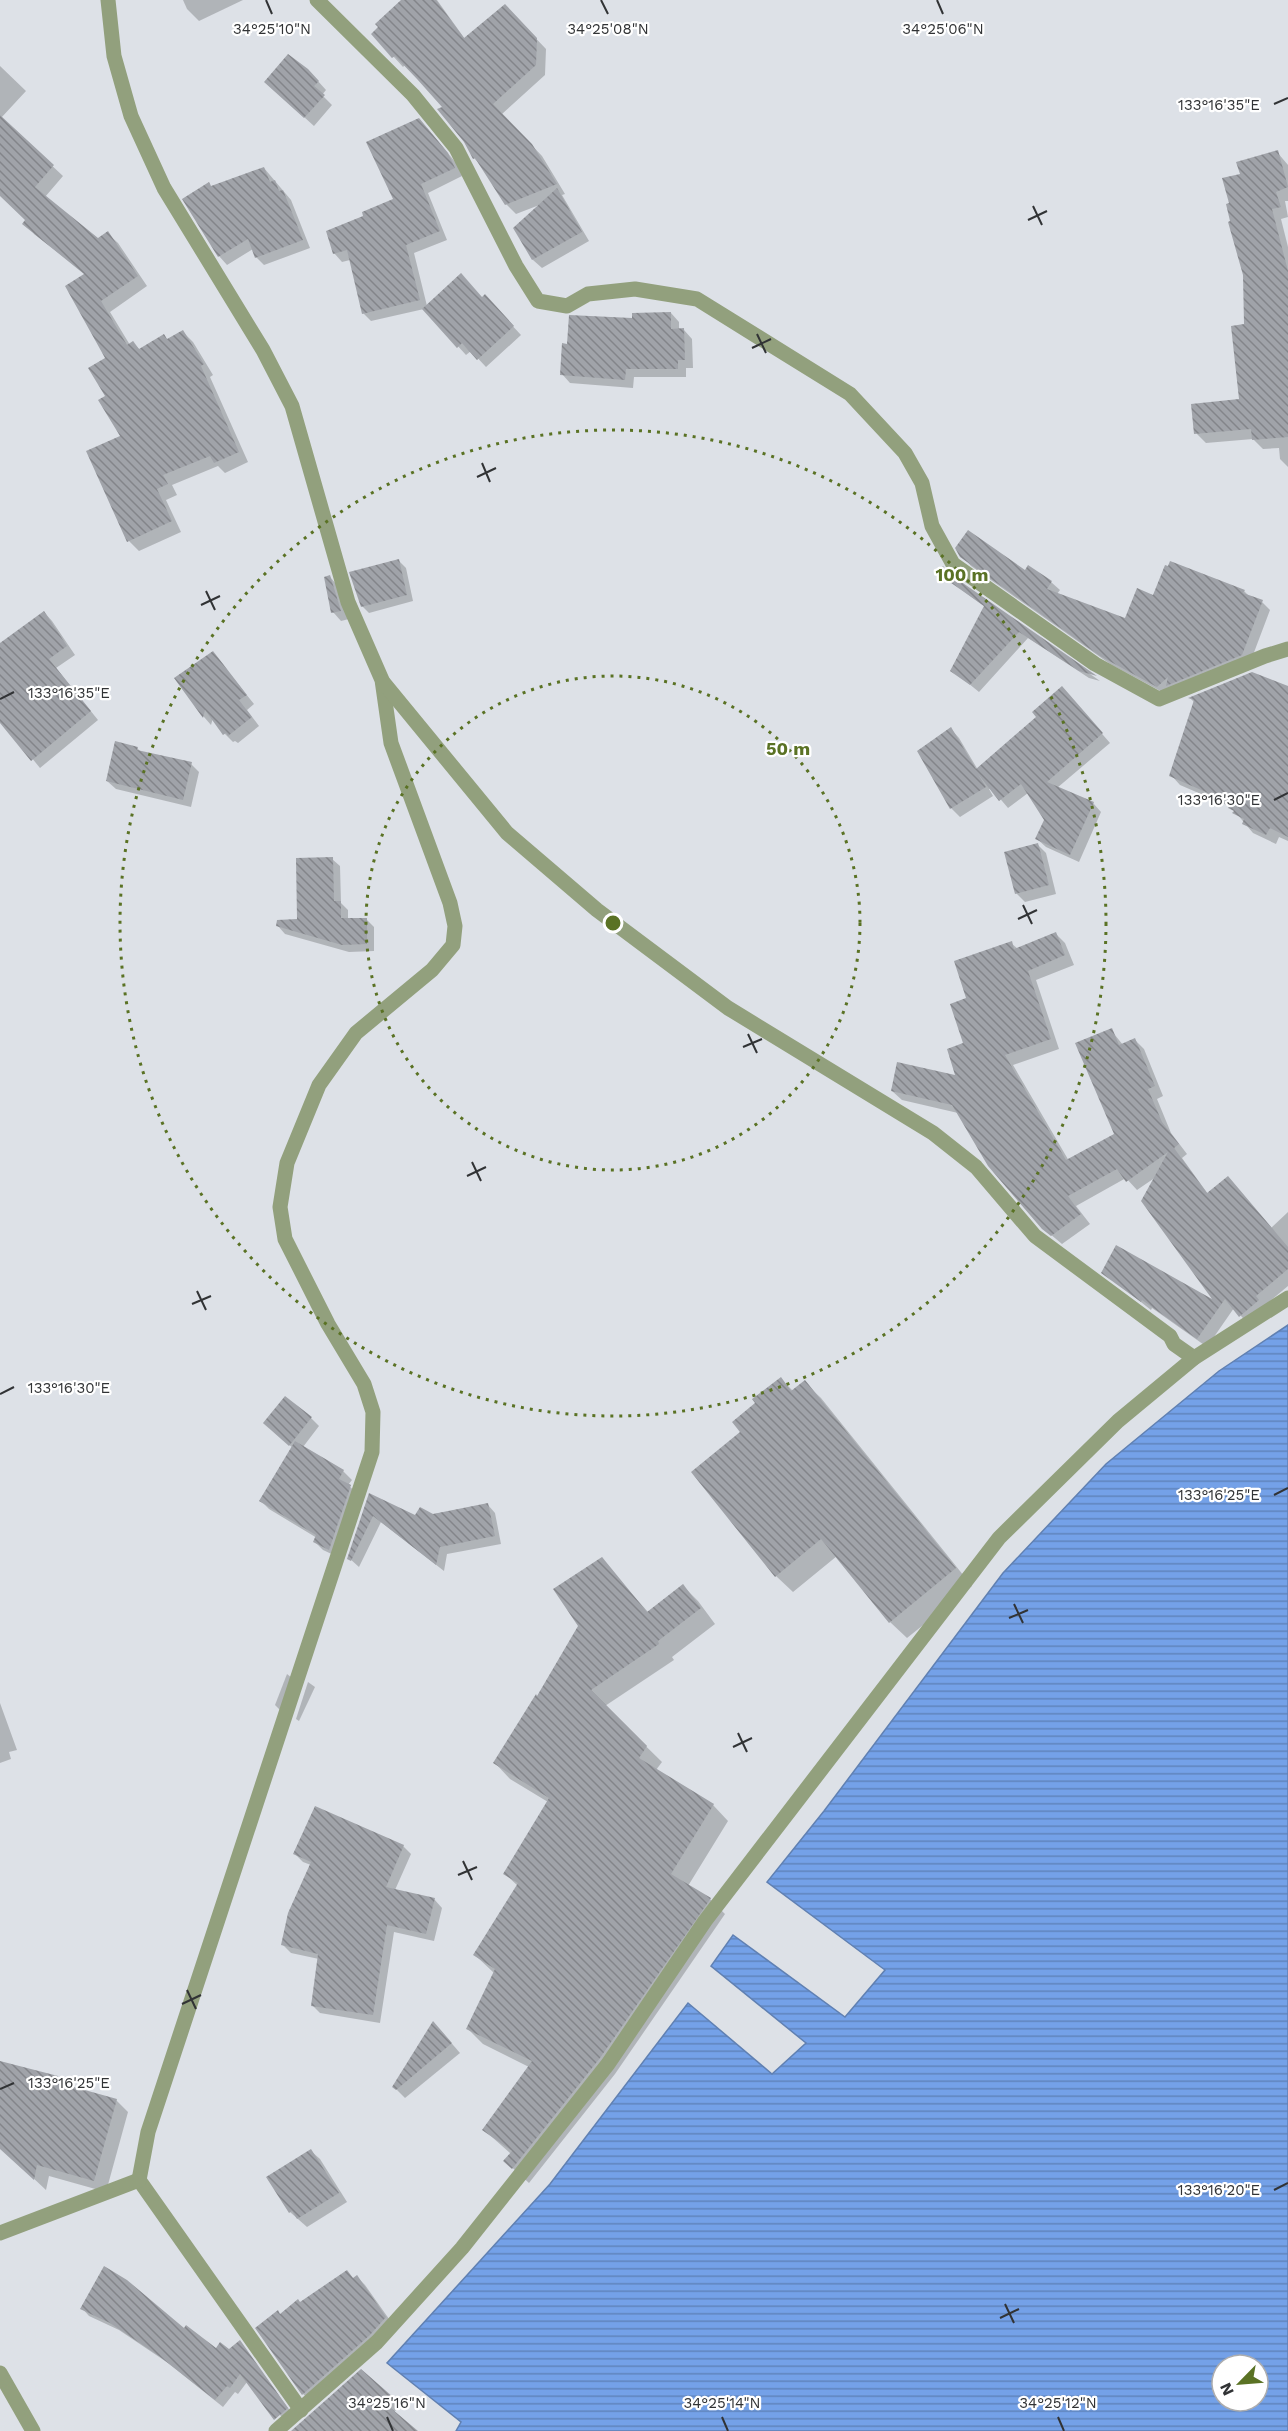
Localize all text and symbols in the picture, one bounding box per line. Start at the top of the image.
text: 34°25'10"N [233,20,311,38]
text: 34°25'08"N [567,20,649,38]
text: 34°25'06"N [902,20,984,38]
text: 133°16'35"E [1178,96,1260,114]
text: 100 m [935,564,989,585]
text: 133°16'35"E [28,684,110,702]
text: 50 m [766,738,810,759]
text: 133°16'30"E [1178,791,1260,809]
centre of rings [603,913,623,933]
text: 133°16'30"E [28,1379,110,1397]
text: 133°16'25"E [1178,1486,1260,1504]
text: 133°16'25"E [28,2074,110,2092]
text: 133°16'20"E [1178,2181,1260,2199]
north arrow [1210,2353,1270,2413]
text: N [1216,2380,1238,2399]
text: 34°25'16"N [348,2394,426,2412]
text: 34°25'14"N [683,2394,761,2412]
text: 34°25'12"N [1019,2394,1097,2412]

